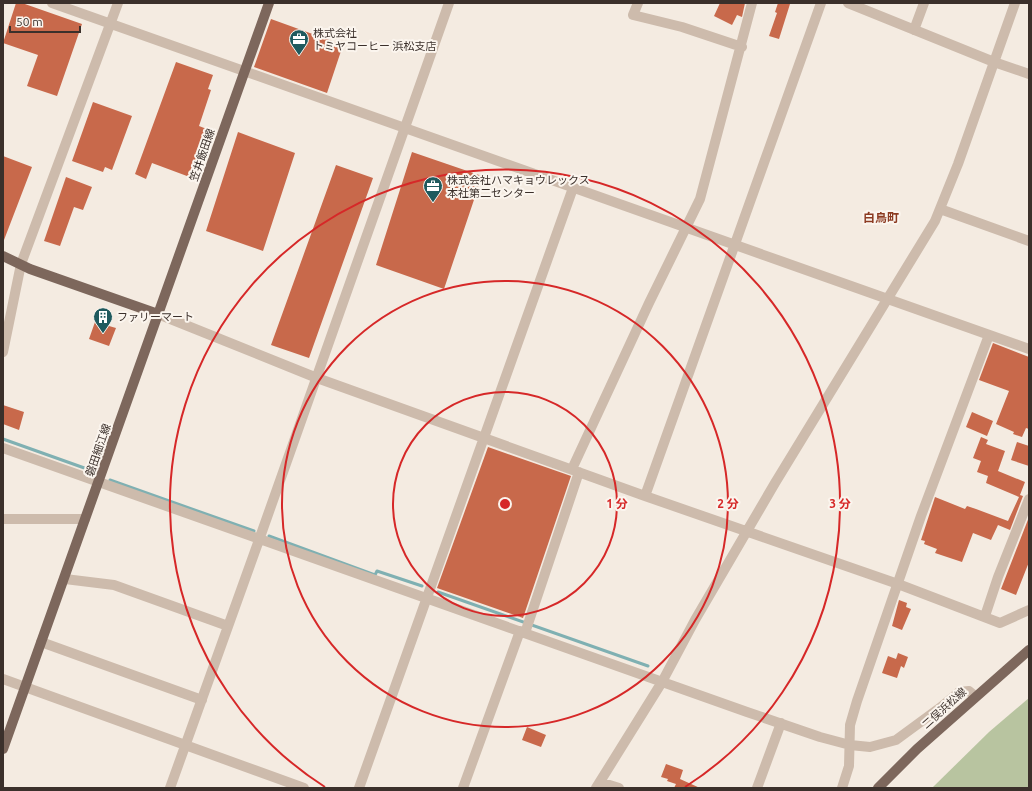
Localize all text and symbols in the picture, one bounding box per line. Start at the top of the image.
scale bar [10,8,80,34]
text: 50 m [16,15,43,28]
place label: 株式会社 トミヤコーヒー 浜松支店 [313,27,437,52]
office icon: 株式会社 トミヤコーヒー 浜松支店 [288,28,310,56]
street label: 笠井飯田線 [187,127,217,183]
place label: 株式会社ハマキョウレックス 本社第二センター [447,174,590,199]
office icon: 株式会社ハマキョウレックス 本社第二センター [422,175,444,203]
district label: 白鳥町 [863,211,899,224]
building icon: ファリーマート [92,306,114,334]
place label: ファリーマート [117,311,194,323]
street label: 磐田細江線 [83,422,113,478]
centre of rings [498,497,512,511]
text: 1 分 [606,497,628,510]
text: 2 分 [717,497,739,510]
text: 3 分 [829,497,851,510]
street label: 二俣浜松線 [920,685,968,731]

